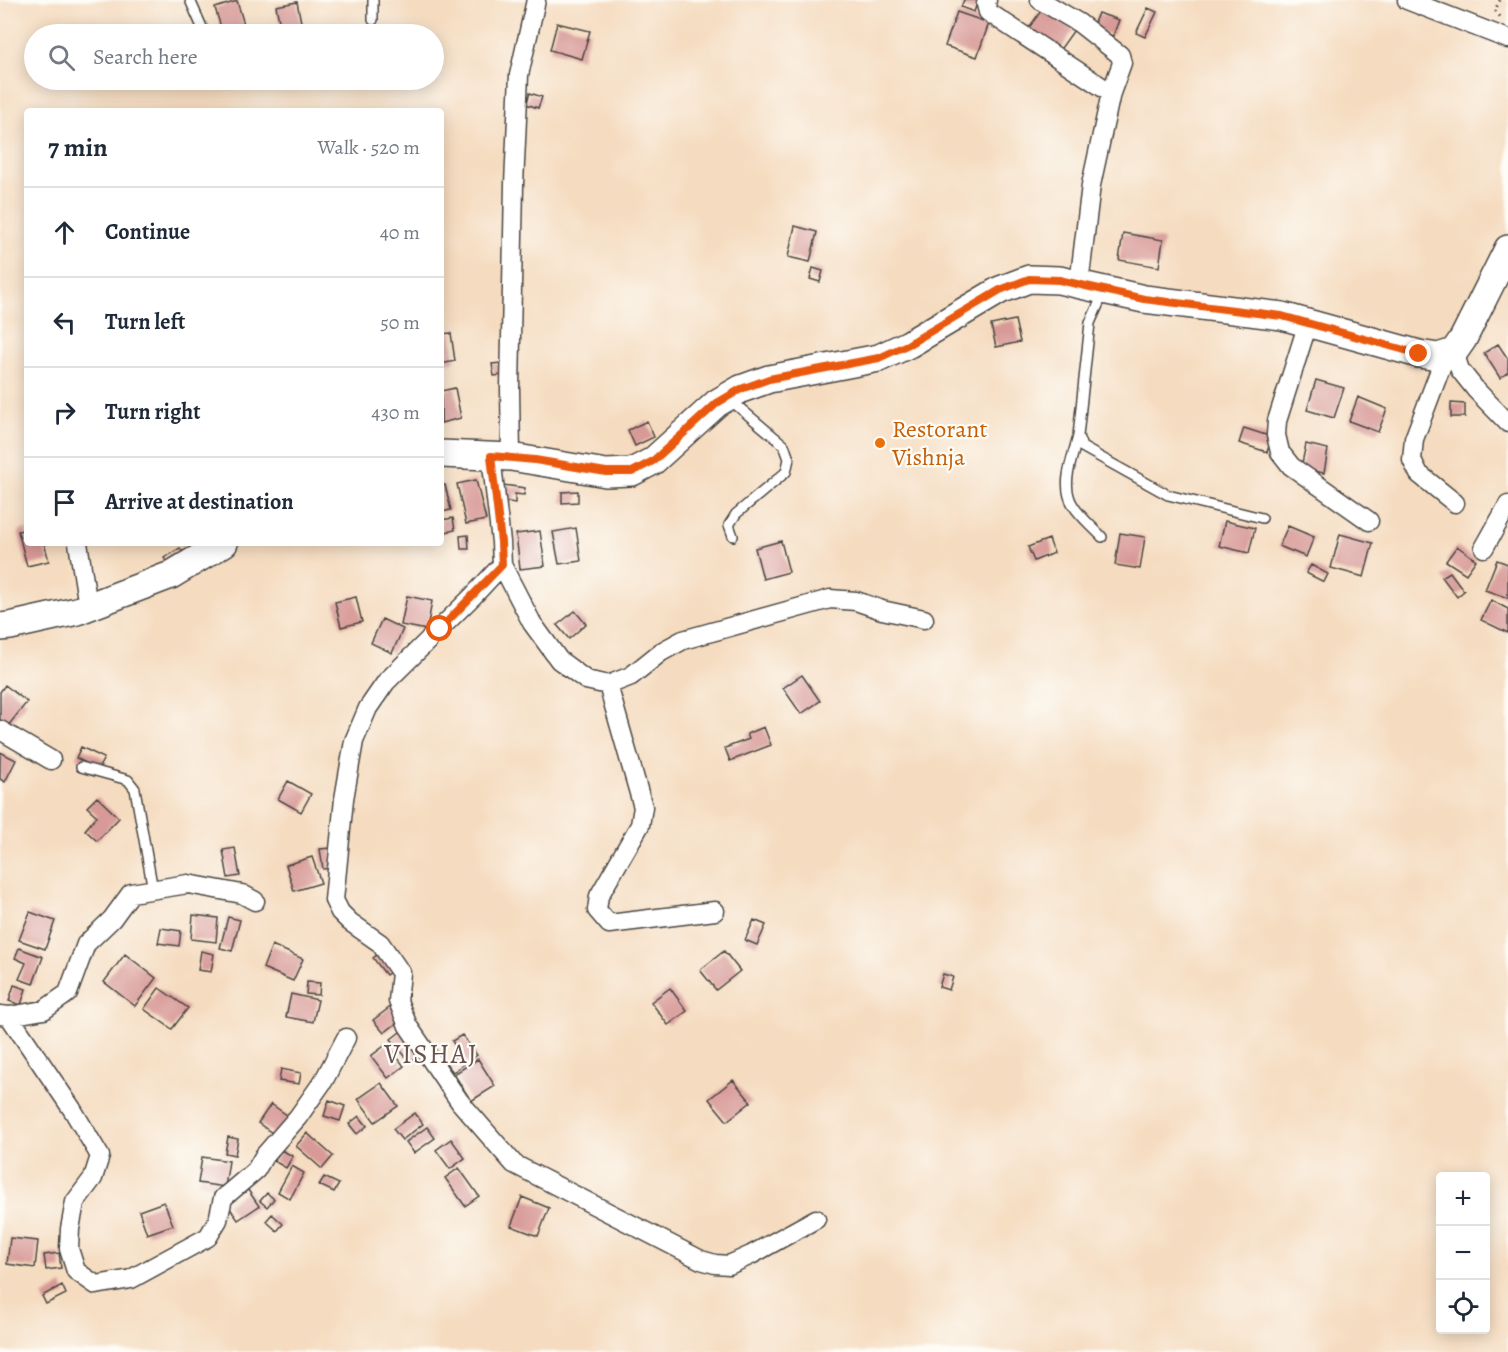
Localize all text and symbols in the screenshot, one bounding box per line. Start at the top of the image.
search box [24,24,444,90]
icon: search [45,41,78,74]
text: Search here [93,42,198,72]
text: 7 min [48,130,108,165]
text: Walk · 520 m [318,134,420,161]
icon: ahead [48,216,81,249]
text: Continue [105,217,190,247]
text: 40 m [380,219,420,246]
icon: left [48,306,81,339]
text: Turn left [105,307,185,337]
text: 50 m [380,309,420,336]
route end [1405,340,1431,366]
icon: right [48,396,81,429]
text: Turn right [105,397,201,427]
text: 430 m [371,399,420,426]
place label: Restorant Vishnja [891,413,988,473]
marker: Restorant Vishnja [873,436,887,450]
icon: arrive [48,486,81,519]
text: Arrive at destination [105,487,294,517]
route start [426,615,452,641]
district label: VISHAJ [383,1036,478,1072]
map controls [1436,1172,1490,1334]
button: + [1436,1172,1490,1226]
button: − [1436,1226,1490,1280]
button: locate [1436,1280,1490,1334]

